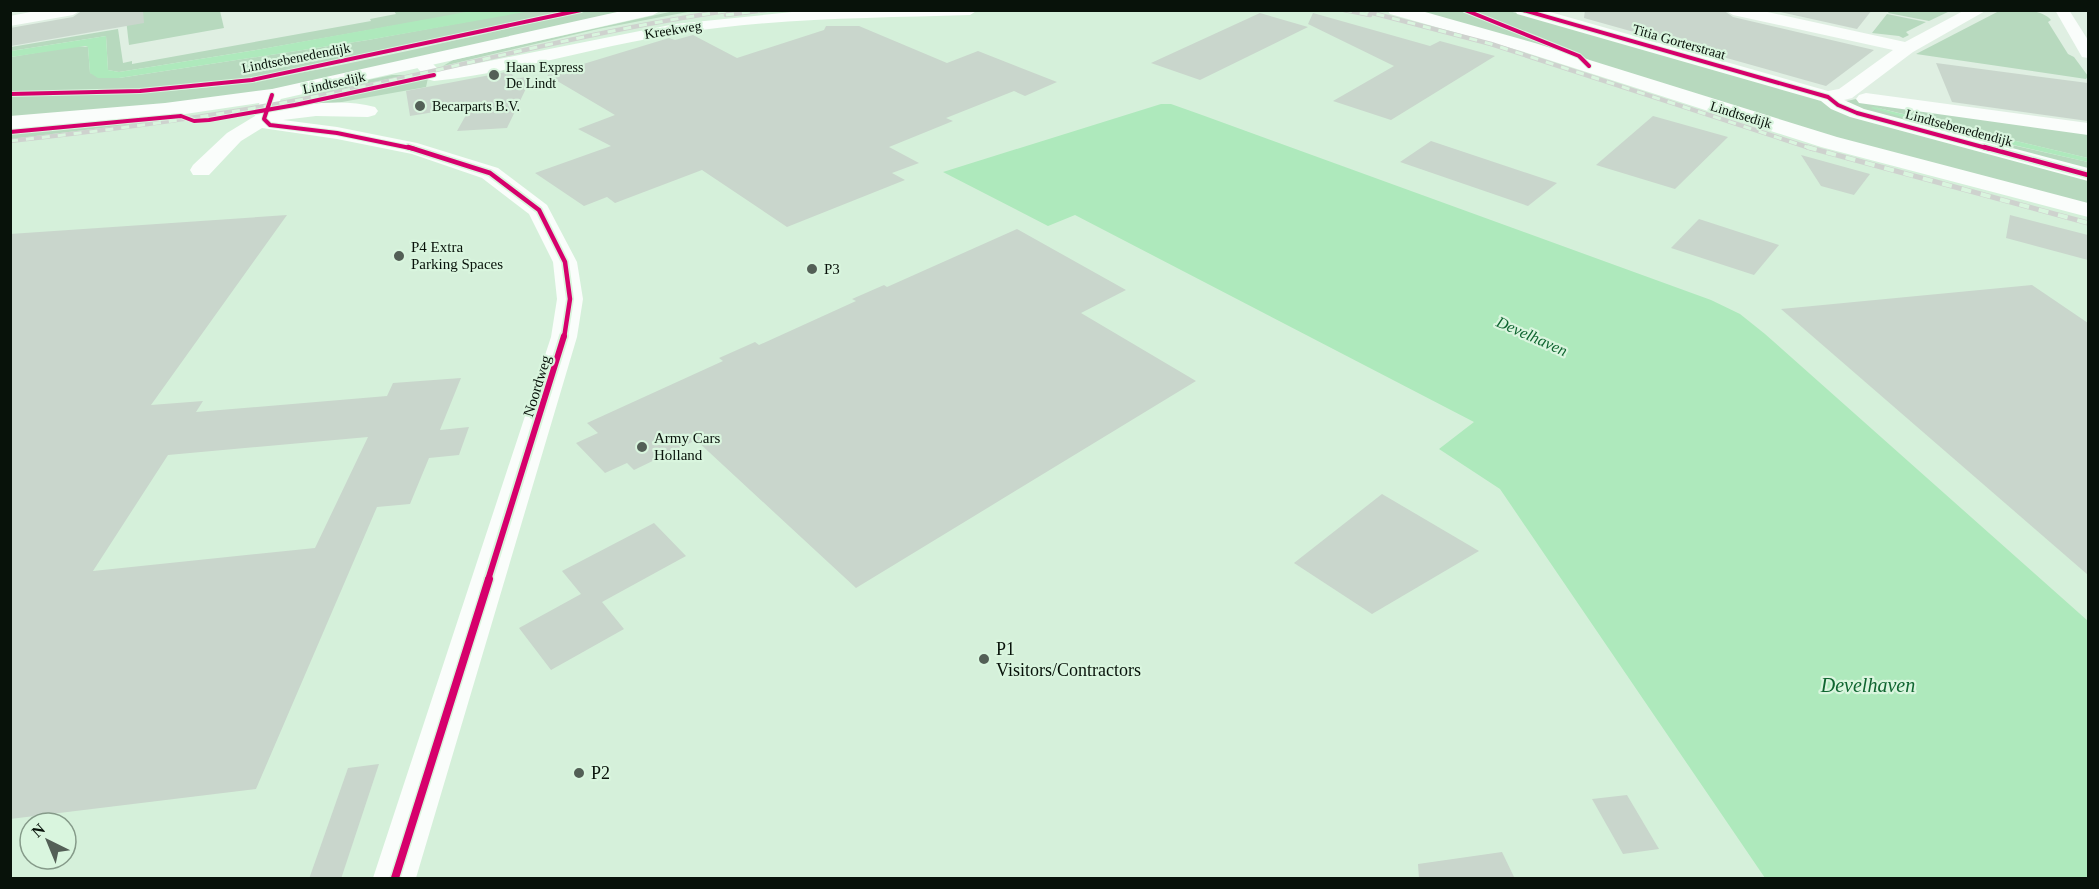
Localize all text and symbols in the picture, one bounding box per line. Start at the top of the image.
street label: Kreekweg [643,18,703,42]
street label: Titia Gorterstraat [1631,22,1727,63]
street label: Lindtsebenedendijk [240,40,352,76]
place label: Haan Express De Lindt [506,60,583,91]
marker: Haan Express De Lindt [487,68,501,82]
street label: Lindtsedijk [301,69,367,97]
marker: Becarparts B.V. [413,99,427,113]
place label: Becarparts B.V. [432,99,520,114]
street label: Lindtsedijk [1708,99,1774,131]
street label: Lindtsebenedendijk [1904,106,2014,150]
place label: P4 Extra Parking Spaces [411,239,503,272]
marker: P4 Extra Parking Spaces [392,249,406,263]
place label: P3 [824,261,840,277]
marker: P3 [805,262,819,276]
water label: Develhaven [1493,312,1570,359]
street label: Noordweg [520,353,554,419]
place label: Army Cars Holland [654,430,720,463]
marker: Army Cars Holland [635,440,649,454]
place label: P1 Visitors/Contractors [996,639,1141,680]
marker: P1 Visitors/Contractors [977,652,991,666]
water label: Develhaven [1820,674,1915,696]
place label: P2 [591,763,610,783]
marker: P2 [572,766,586,780]
north arrow [18,811,78,871]
text: N [28,820,48,841]

